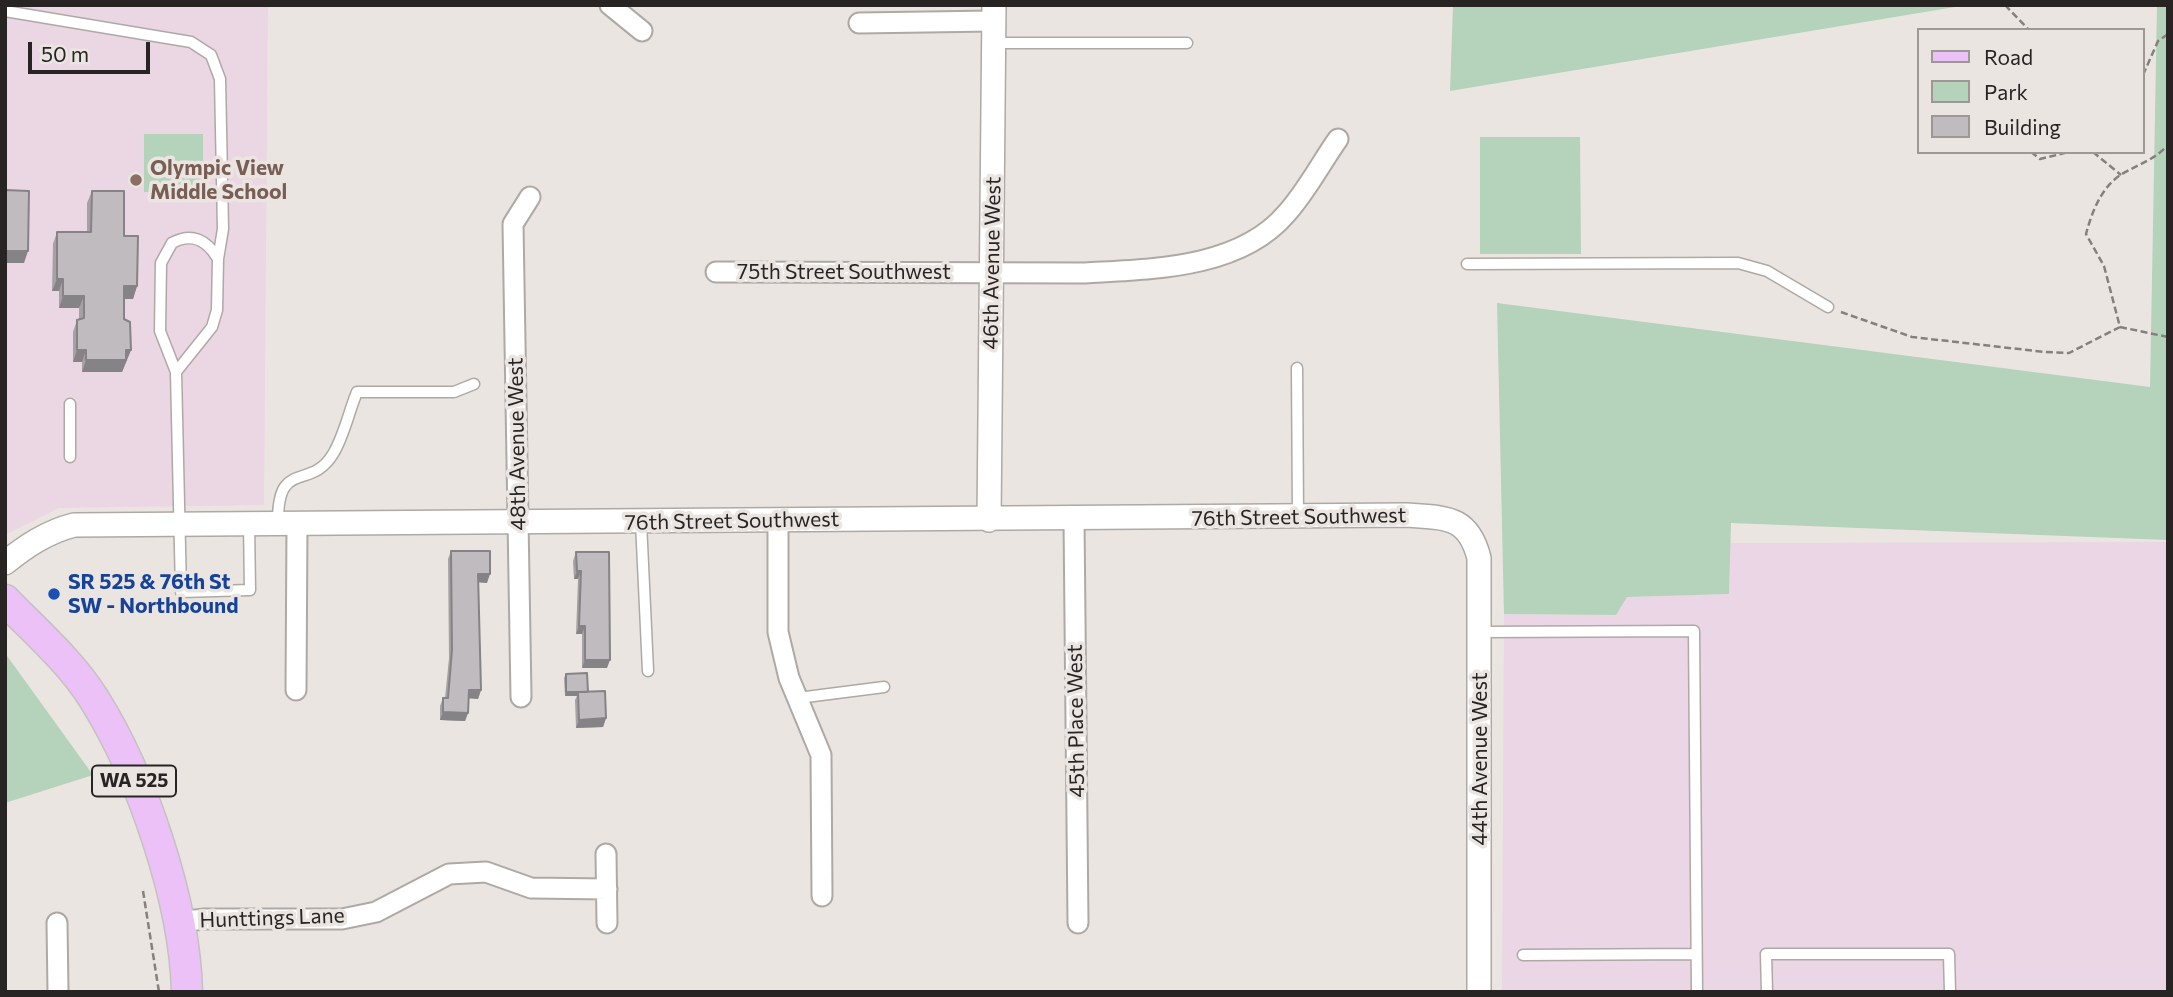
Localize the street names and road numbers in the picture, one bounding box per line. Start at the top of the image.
street label: 46th Avenue West [978,176,1006,350]
street label: 75th Street Southwest [737,259,951,285]
street label: 48th Avenue West [503,357,531,531]
street label: 76th Street Southwest [1192,503,1406,531]
street label: 76th Street Southwest [625,507,839,535]
street label: 45th Place West [1062,644,1090,798]
street label: 44th Avenue West [1467,672,1493,846]
road number: WA 525 [92,766,176,796]
street label: Hunttings Lane [199,903,345,933]

